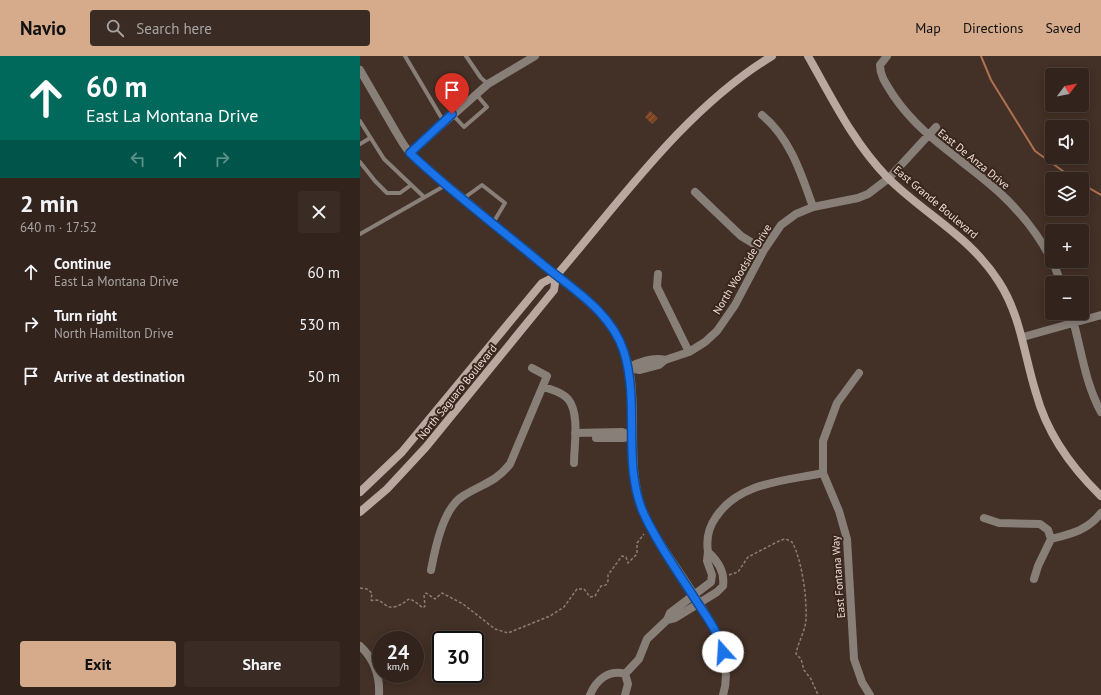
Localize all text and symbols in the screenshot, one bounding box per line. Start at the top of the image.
search box [90,10,370,46]
text: Navio [20,16,66,40]
icon: search [104,17,126,39]
text: Search here [136,19,212,38]
text: Map [915,19,941,37]
text: Directions [963,19,1023,37]
text: Saved [1045,19,1081,37]
text: 60 m [86,68,147,105]
north arrow [1045,68,1089,112]
map controls [1045,68,1089,320]
icon: ahead [20,72,72,124]
pin [435,73,469,114]
icon: arrive [441,79,463,101]
text: East La Montana Drive [86,104,258,127]
button: sound [1045,120,1089,164]
street label: East De Anza Drive [935,126,1013,193]
icon: left [127,148,149,170]
icon: ahead [169,148,191,170]
icon: right [211,148,233,170]
street label: East Grande Boulevard [891,162,981,242]
button: layers [1045,172,1089,216]
text: 2 min [20,188,79,219]
button: close [298,191,340,233]
text: 640 m · 17:52 [20,219,97,236]
street label: North Woodside Drive [710,221,775,317]
button: + [1045,224,1089,268]
text: Continue [54,254,111,273]
icon: ahead [20,261,42,283]
text: 60 m [307,263,340,282]
text: East La Montana Drive [54,273,179,290]
button: − [1045,276,1089,320]
text: Turn right [54,306,117,325]
icon: right [20,313,42,335]
text: 530 m [299,315,340,334]
text: North Hamilton Drive [54,325,173,342]
street label: North Saguaro Boulevard [414,342,500,442]
icon: arrive [20,365,42,387]
text: Arrive at destination [54,367,185,386]
text: 50 m [307,367,340,386]
street label: East Fontana Way [828,534,848,619]
speed limit sign: 30 [432,631,484,683]
position arrow [702,631,744,673]
text: 24 [387,639,409,665]
button: Exit [20,641,176,687]
button: Share [184,641,340,687]
text: km/h [387,660,409,673]

